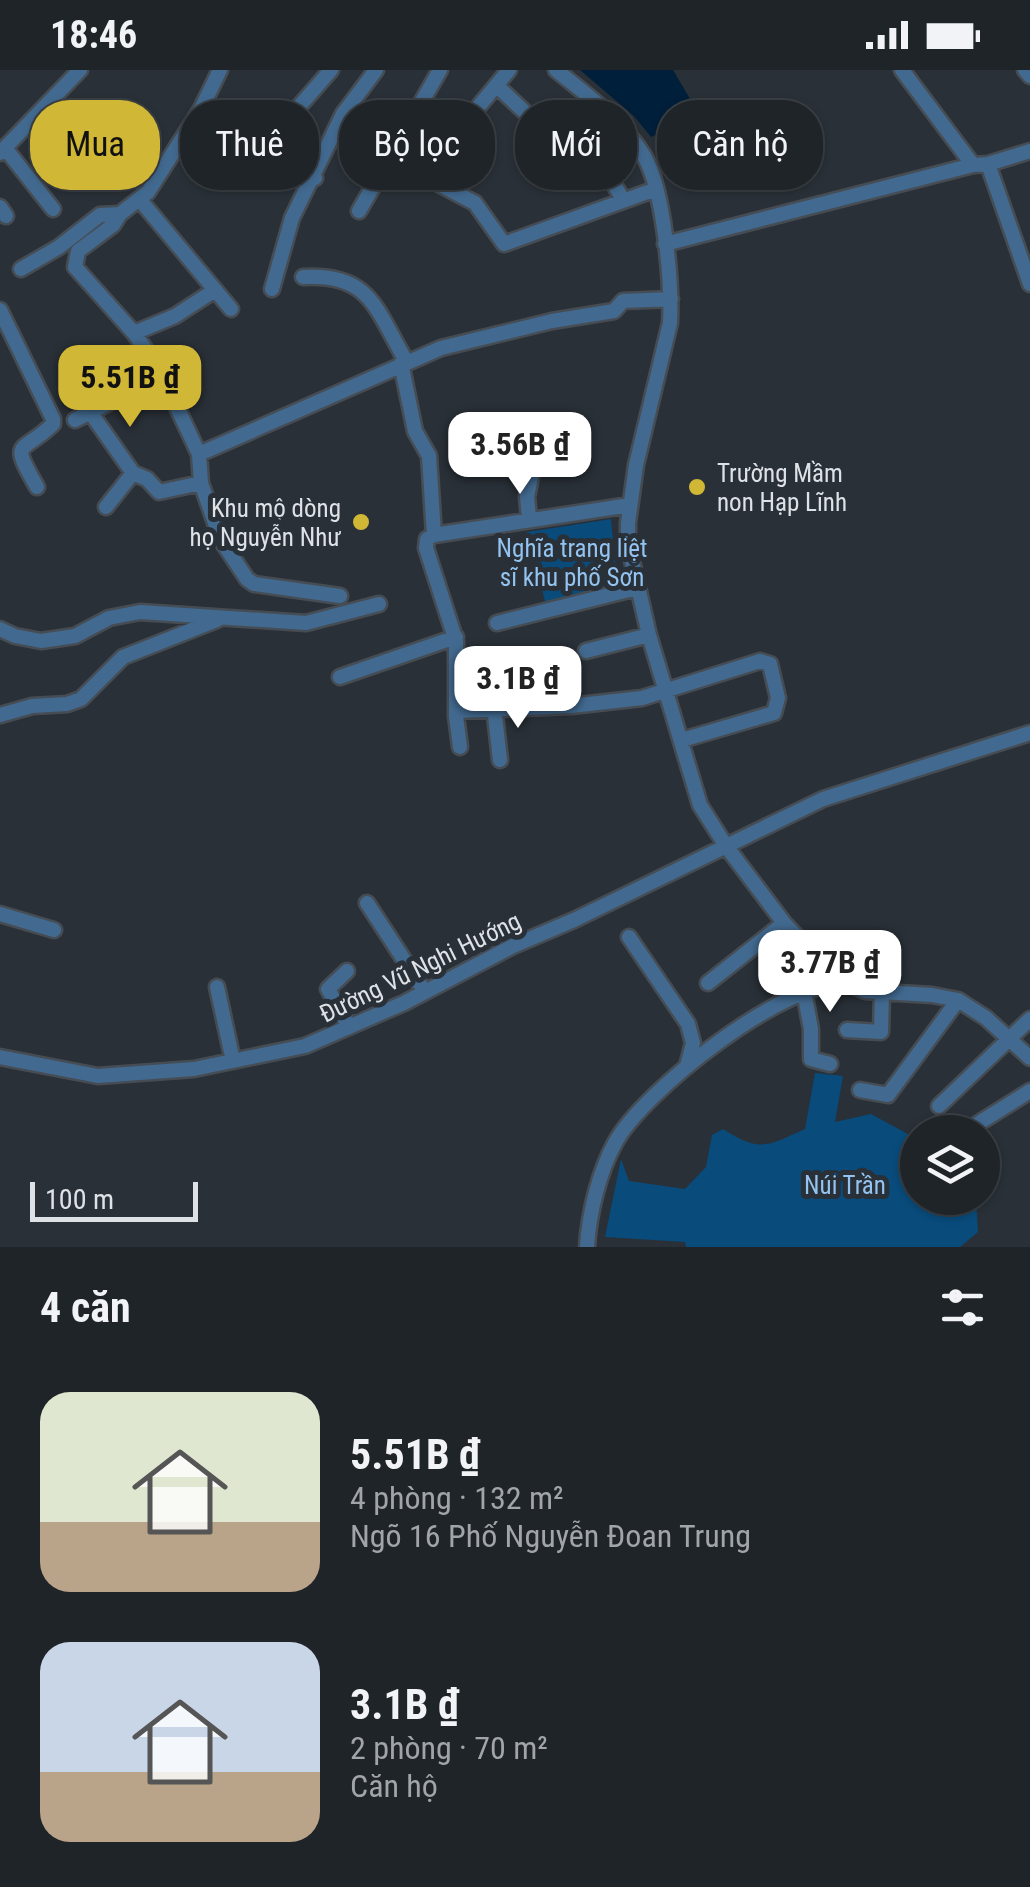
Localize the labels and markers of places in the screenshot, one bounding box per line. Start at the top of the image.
pin: 5.51B ₫ [38,345,222,430]
pin: 3.56B ₫ [428,412,612,497]
place label: Trường Mầm non Hạp Lĩnh [717,459,847,517]
marker: Trường Mầm non Hạp Lĩnh [686,476,708,498]
place label: Khu mộ dòng họ Nguyễn Như [190,494,341,552]
marker: Khu mộ dòng họ Nguyễn Như [350,511,372,533]
pin: 3.1B ₫ [437,646,599,731]
pin: 3.77B ₫ [738,930,922,1015]

